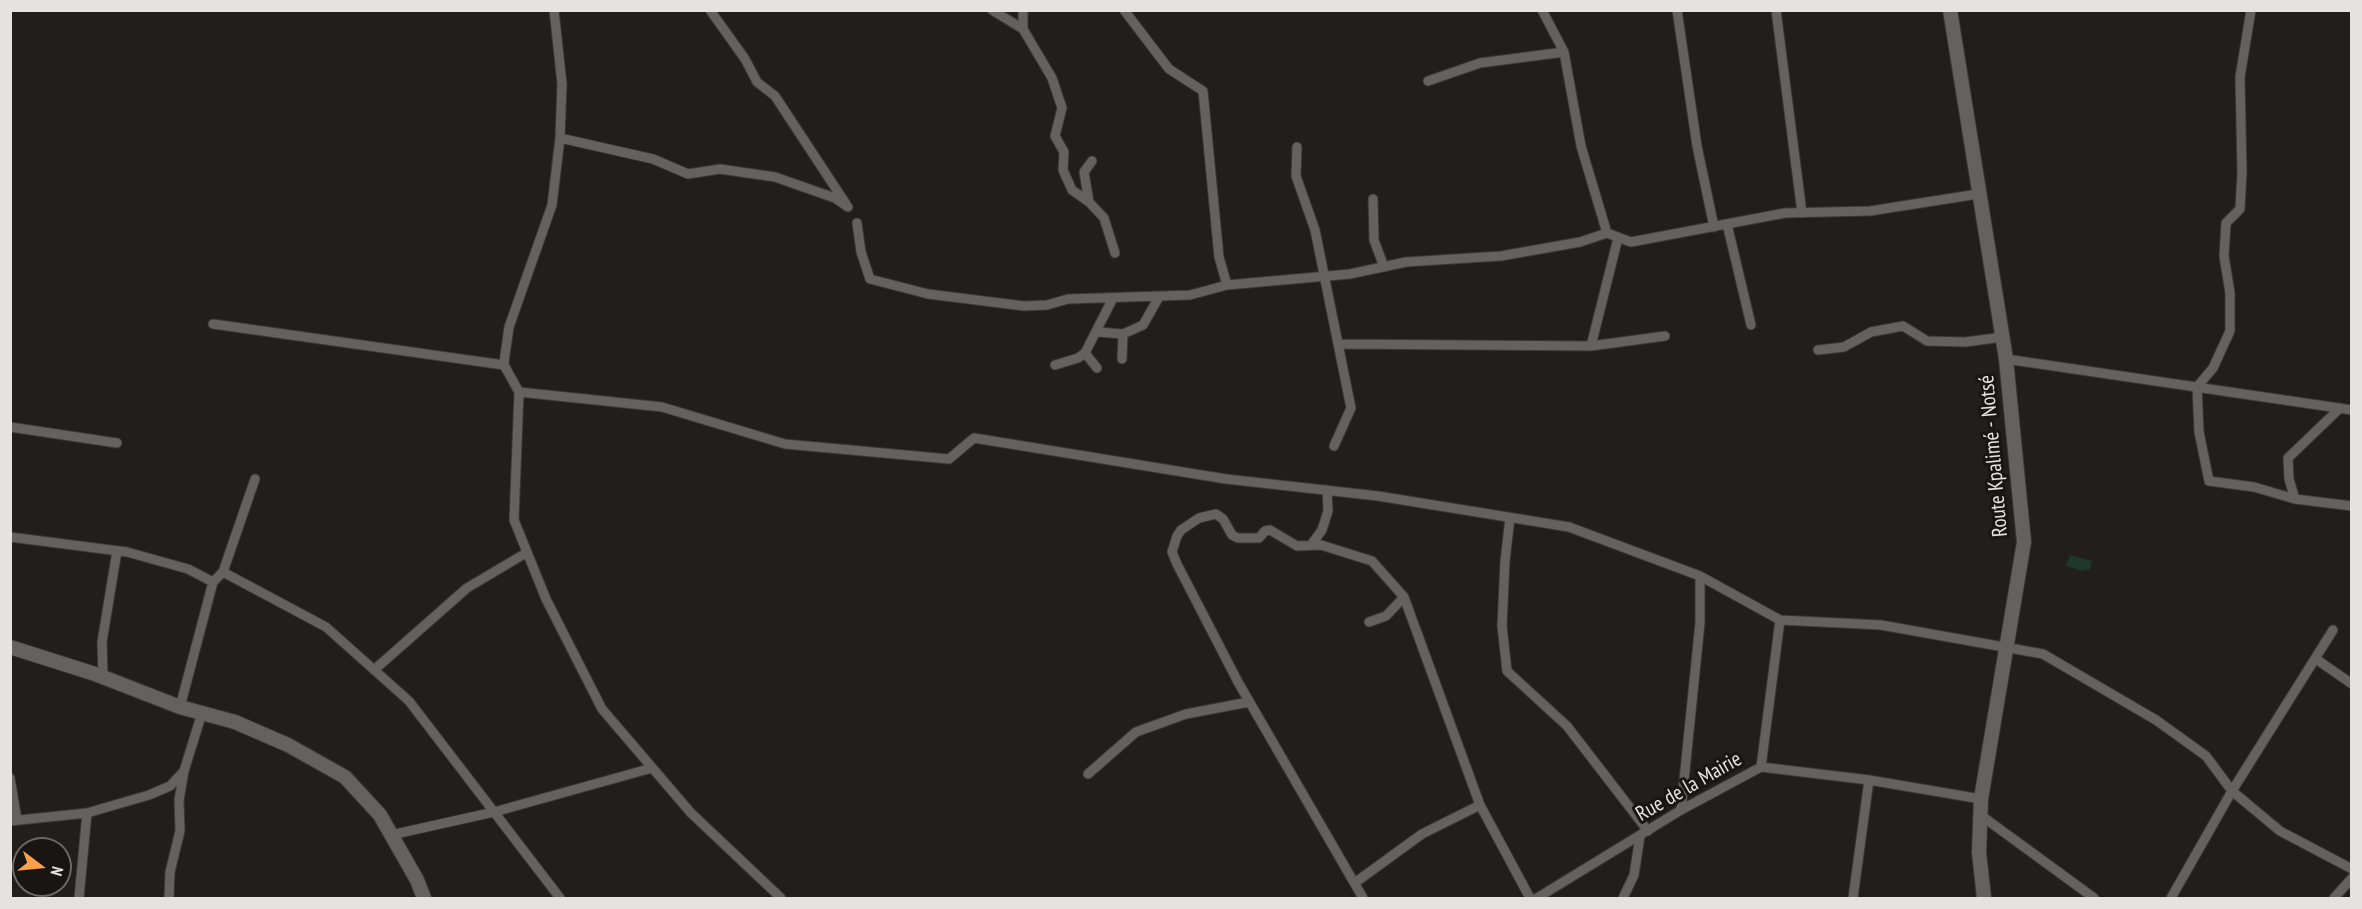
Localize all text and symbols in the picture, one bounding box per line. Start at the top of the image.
street label: Route Kpalimé - Notsé [1974,374,2014,538]
street label: Rue de la Mairie [1632,747,1746,827]
north arrow [12,837,72,897]
text: N [47,864,68,878]

